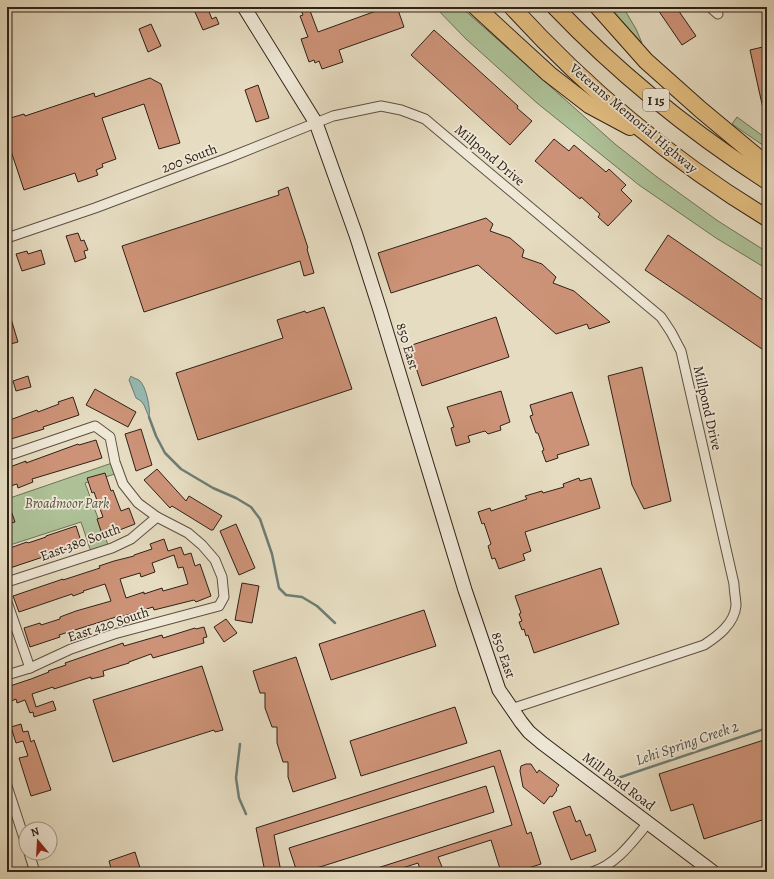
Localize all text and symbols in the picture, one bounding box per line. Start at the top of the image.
street label: Veterans Memorial Highway [565,58,702,178]
road number: I 15 [643,89,669,111]
street label: Millpond Drive [451,120,529,190]
street label: 200 South [159,139,220,178]
street label: 850 East [391,321,424,372]
street label: Millpond Drive [689,364,726,452]
park label: Broadmoor Park [25,494,109,513]
street label: East 380 South [37,519,123,566]
street label: East 420 South [65,602,152,647]
street label: 850 East [487,629,520,681]
water label: Lehi Spring Creek 2 [633,716,741,770]
street label: Mill Pond Road [578,748,659,815]
north arrow [18,821,58,861]
text: N [29,824,41,840]

